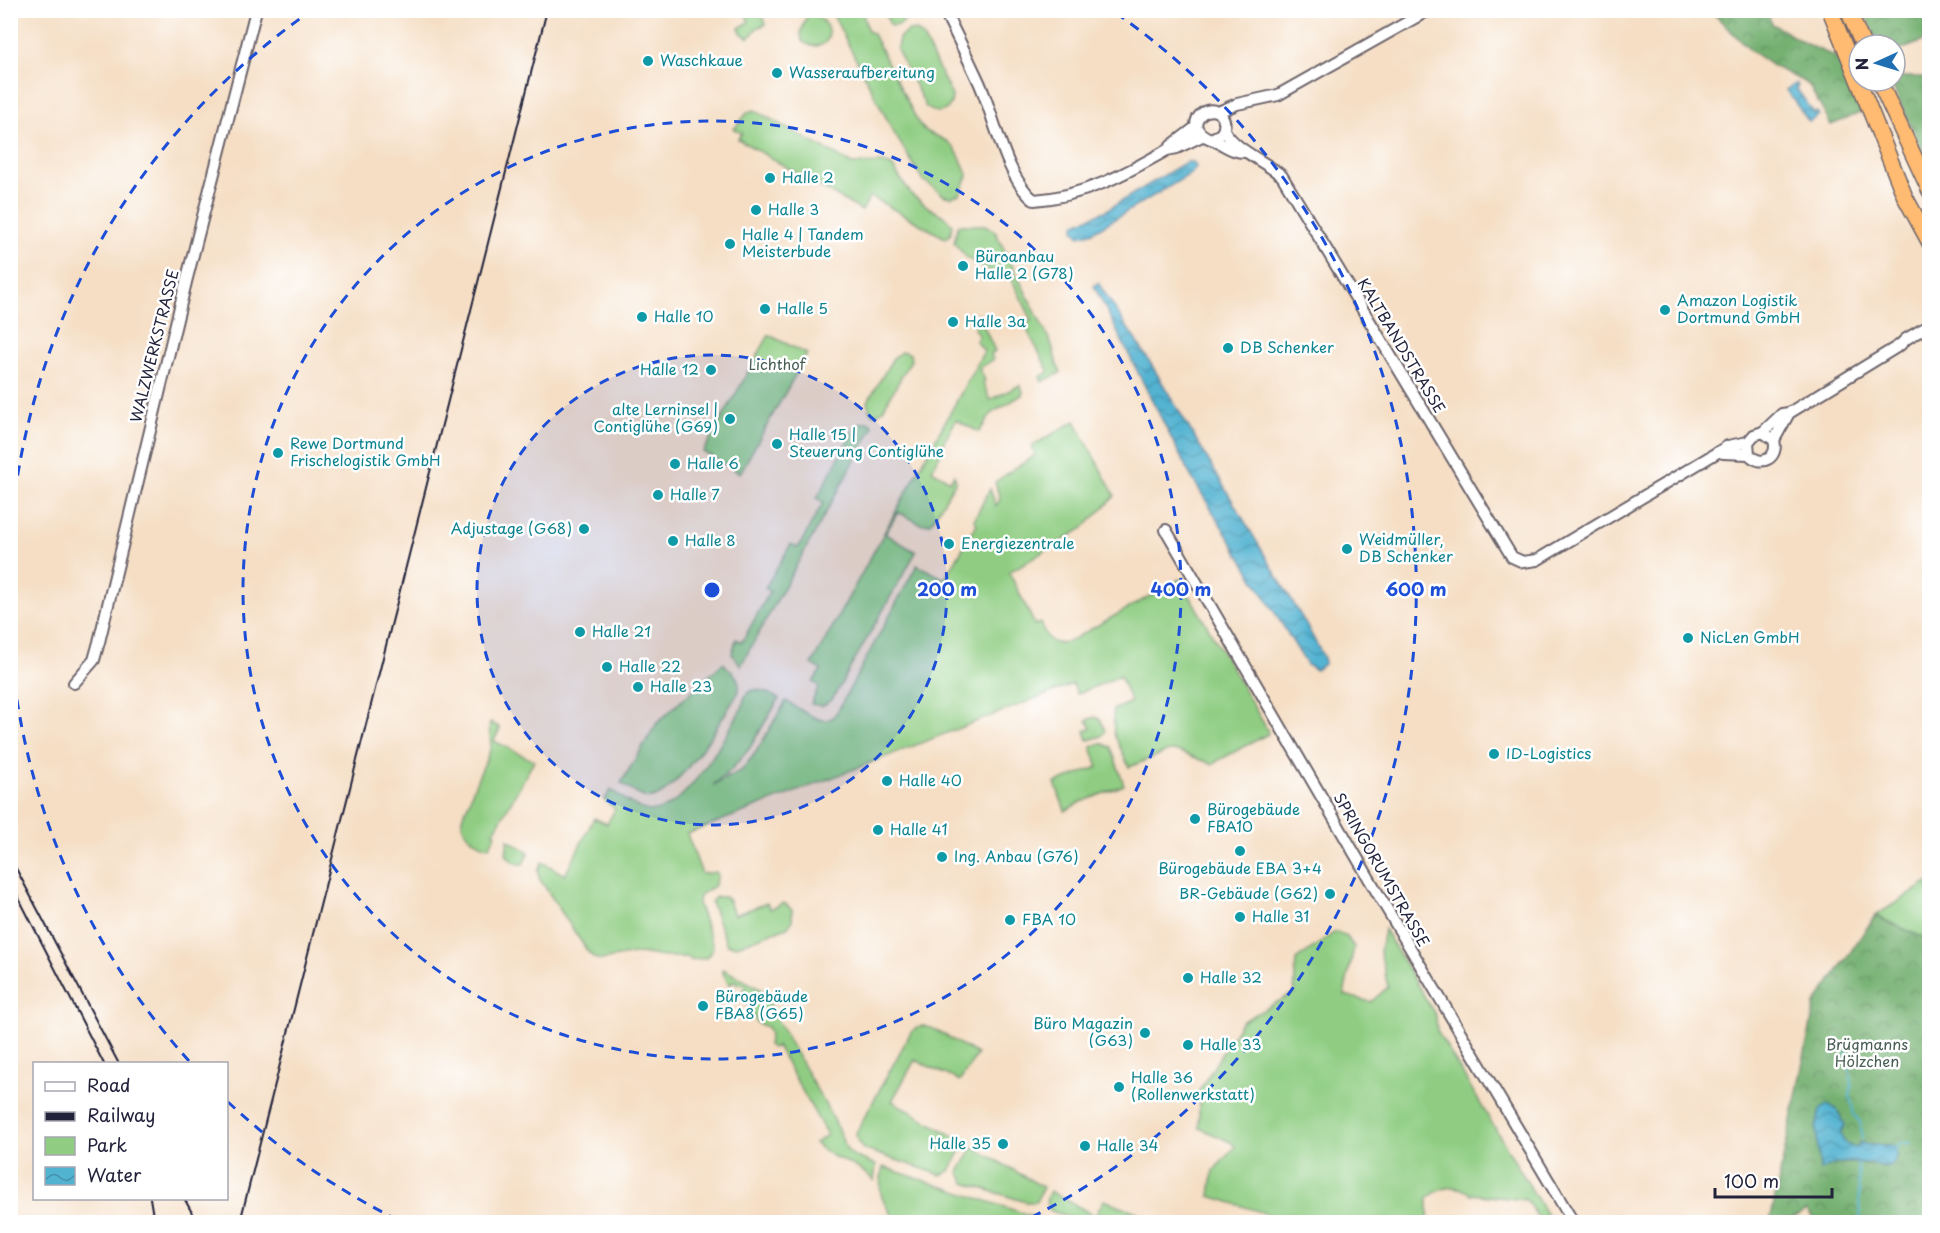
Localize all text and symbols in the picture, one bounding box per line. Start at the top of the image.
north arrow [1847,33,1907,93]
place label: Waschkaue [660,48,743,71]
marker: Waschkaue [641,54,655,68]
text: N [1849,57,1873,71]
place label: Wasseraufbereitung [789,60,935,83]
marker: Wasseraufbereitung [770,66,784,80]
place label: Halle 2 [782,165,834,188]
marker: Halle 2 [763,171,777,185]
place label: Halle 3 [768,197,819,220]
marker: Halle 3 [749,203,763,217]
place label: Halle 4 | Tandem Meisterbude [742,222,864,262]
marker: Halle 4 | Tandem Meisterbude [723,237,737,251]
place label: Büroanbau Halle 2 (G78) [975,244,1074,284]
marker: Büroanbau Halle 2 (G78) [956,259,970,273]
street label: WALZWERKSTRASSE [123,267,184,425]
street label: KALTBANDSTRASSE [1353,273,1452,417]
place label: Amazon Logistik Dortmund GmbH [1677,288,1800,328]
place label: Halle 5 [777,296,828,319]
marker: Halle 5 [758,302,772,316]
marker: Amazon Logistik Dortmund GmbH [1658,303,1672,317]
place label: Halle 10 [654,304,713,327]
place label: Halle 3a [965,309,1027,332]
marker: Halle 10 [635,310,649,324]
marker: Halle 3a [946,315,960,329]
place label: DB Schenker [1240,335,1334,358]
marker: DB Schenker [1221,341,1235,355]
park label: Lichthof [749,352,807,375]
place label: Halle 12 [640,357,699,380]
marker: Halle 12 [704,363,718,377]
place label: alte Lerninsel | Contiglühe (G69) [593,397,718,437]
marker: alte Lerninsel | Contiglühe (G69) [723,412,737,426]
place label: Halle 15 | Steuerung Contiglühe [789,422,944,462]
place label: Rewe Dortmund Frischelogistik GmbH [290,431,441,471]
marker: Halle 15 | Steuerung Contiglühe [770,437,784,451]
marker: Rewe Dortmund Frischelogistik GmbH [271,446,285,460]
place label: Halle 6 [687,451,739,474]
marker: Halle 6 [668,457,682,471]
place label: Halle 7 [670,482,720,505]
marker: Halle 7 [651,488,665,502]
place label: Adjustage (G68) [451,516,572,539]
marker: Adjustage (G68) [577,522,591,536]
place label: Weidmüller, DB Schenker [1359,527,1453,567]
place label: Halle 8 [685,528,736,551]
place label: Energiezentrale [961,531,1075,554]
marker: Halle 8 [666,534,680,548]
marker: Energiezentrale [942,537,956,551]
marker: Weidmüller, DB Schenker [1340,542,1354,556]
text: 200 m [917,575,977,602]
text: 400 m [1151,575,1211,602]
text: 600 m [1385,575,1447,602]
centre of rings [702,580,722,600]
place label: Halle 21 [592,619,651,642]
marker: Halle 21 [573,625,587,639]
place label: NicLen GmbH [1700,625,1800,648]
marker: NicLen GmbH [1681,631,1695,645]
place label: Halle 22 [619,654,681,677]
marker: Halle 22 [600,660,614,674]
place label: Halle 23 [650,674,712,697]
marker: Halle 23 [631,680,645,694]
place label: ID-Logistics [1506,741,1591,764]
marker: ID-Logistics [1487,747,1501,761]
place label: Halle 40 [899,768,962,791]
marker: Halle 40 [880,774,894,788]
street label: SPRINGORUMSTRASSE [1329,788,1436,951]
place label: Bürogebäude FBA10 [1207,797,1300,837]
marker: Bürogebäude FBA10 [1188,812,1202,826]
place label: Halle 41 [890,817,947,840]
marker: Halle 41 [871,823,885,837]
place label: Ing. Anbau (G76) [954,844,1079,867]
marker: Bürogebäude EBA 3+4 [1233,844,1247,858]
marker: Ing. Anbau (G76) [935,850,949,864]
place label: Bürogebäude EBA 3+4 [1158,856,1322,879]
place label: BR-Gebäude (G62) [1179,881,1318,904]
marker: BR-Gebäude (G62) [1323,887,1337,901]
place label: Halle 31 [1252,904,1309,927]
place label: FBA 10 [1022,907,1076,930]
marker: Halle 31 [1233,910,1247,924]
marker: FBA 10 [1003,913,1017,927]
place label: Halle 32 [1200,965,1262,988]
marker: Halle 32 [1181,971,1195,985]
place label: Bürogebäude FBA8 (G65) [715,984,808,1024]
marker: Bürogebäude FBA8 (G65) [696,999,710,1013]
place label: Büro Magazin (G63) [1033,1011,1133,1051]
marker: Büro Magazin (G63) [1138,1026,1152,1040]
place label: Halle 33 [1200,1032,1261,1055]
park label: Brügmanns Hölzchen [1826,1032,1908,1072]
marker: Halle 33 [1181,1038,1195,1052]
legend [33,1062,228,1200]
place label: Halle 36 (Rollenwerkstatt) [1131,1065,1255,1105]
text: Road [87,1071,131,1098]
marker: Halle 36 (Rollenwerkstatt) [1112,1080,1126,1094]
text: Railway [87,1101,155,1128]
text: Park [87,1131,127,1158]
place label: Halle 35 [929,1131,991,1154]
place label: Halle 34 [1097,1133,1159,1156]
marker: Halle 35 [996,1137,1010,1151]
marker: Halle 34 [1078,1139,1092,1153]
text: Water [87,1161,142,1188]
scale bar [1715,1161,1832,1199]
text: 100 m [1724,1167,1779,1194]

